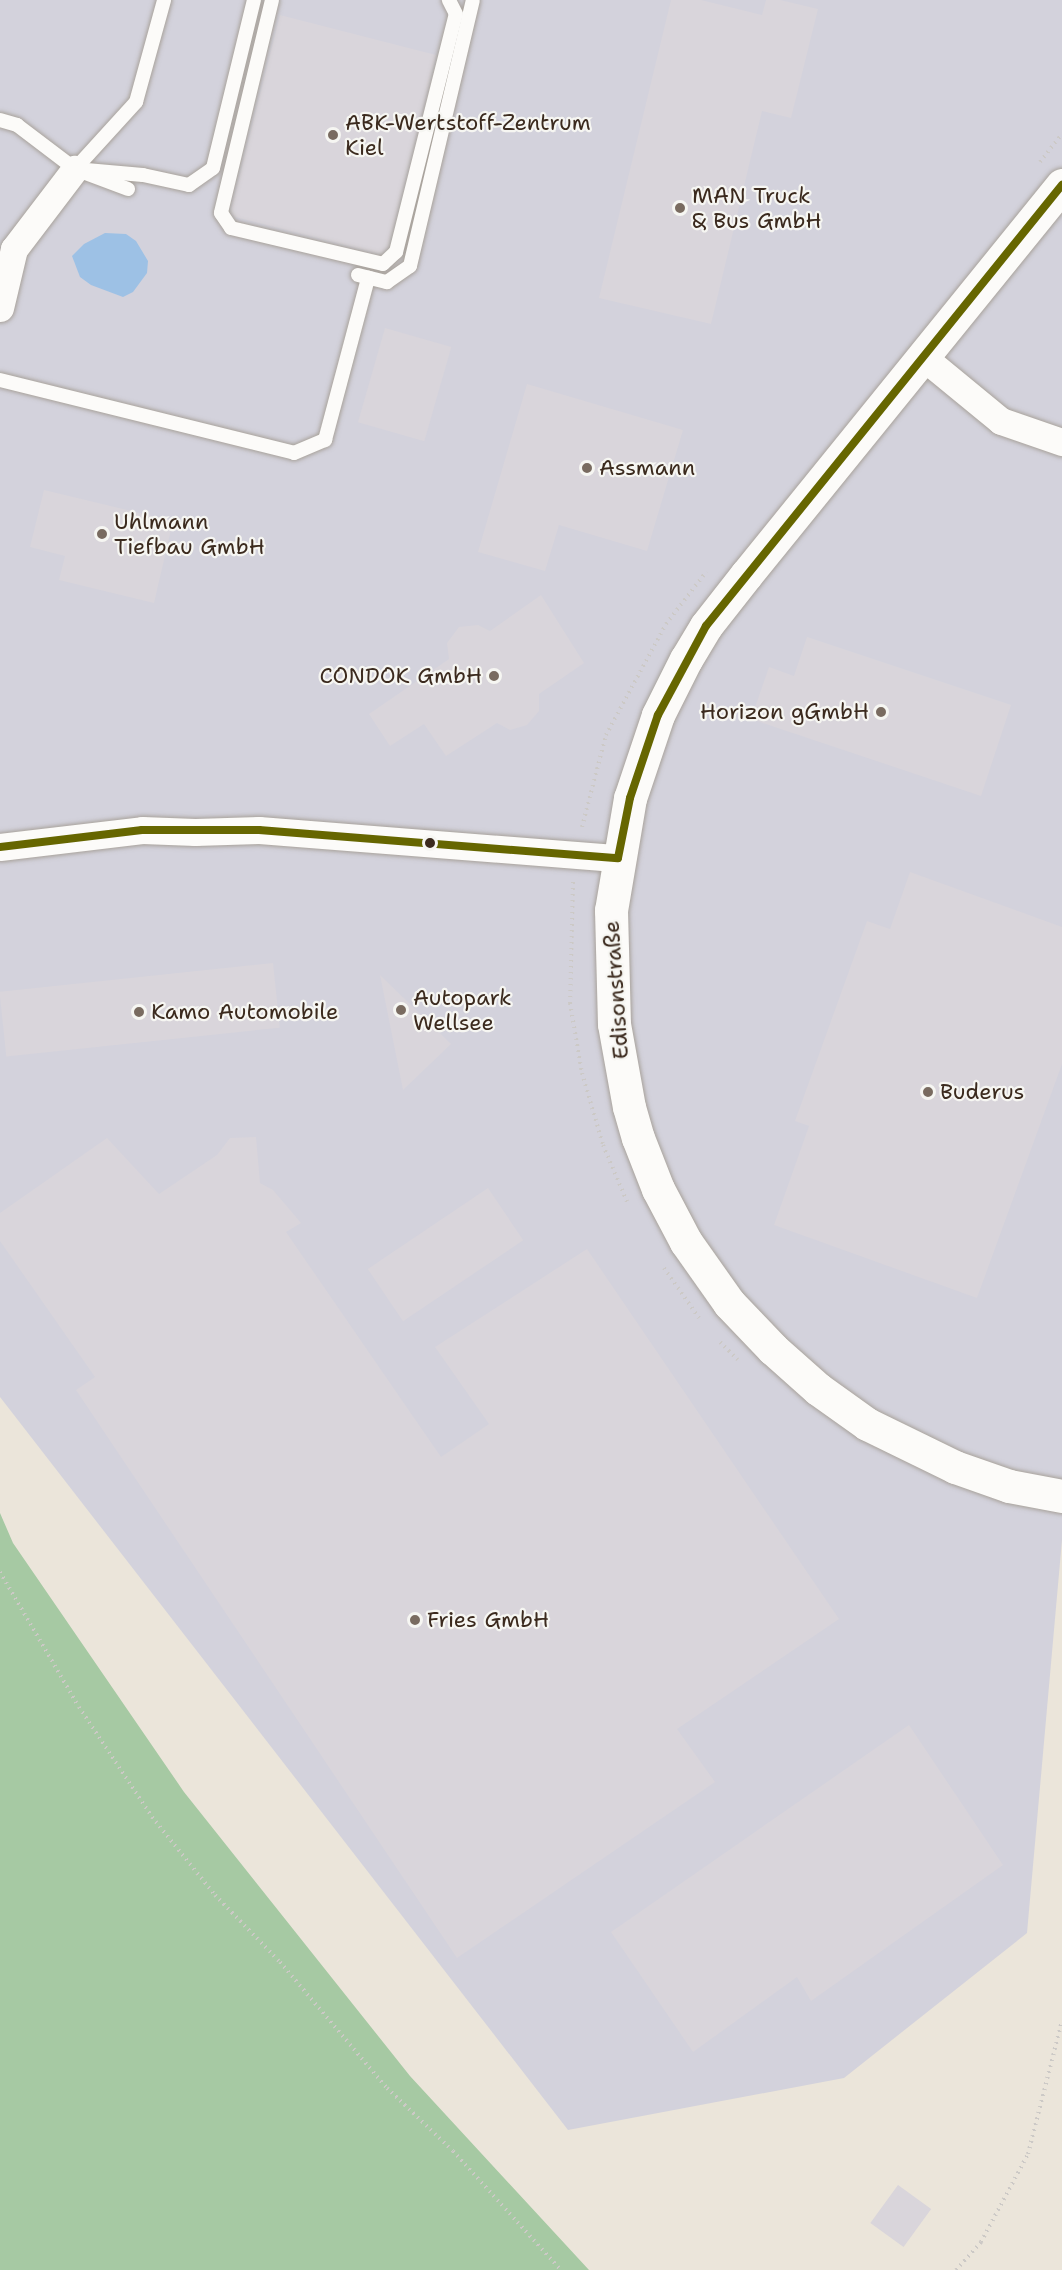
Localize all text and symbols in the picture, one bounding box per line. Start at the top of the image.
place label: ABK-Wertstoff-Zentrum Kiel [345,109,591,160]
marker: ABK-Wertstoff-Zentrum Kiel [326,128,340,142]
place label: MAN Truck & Bus GmbH [692,182,822,234]
marker: MAN Truck & Bus GmbH [673,201,687,215]
place label: Assmann [599,455,695,481]
marker: Assmann [580,461,594,475]
place label: Uhlmann Tiefbau GmbH [114,508,265,560]
marker: Uhlmann Tiefbau GmbH [95,527,109,541]
place label: CONDOK GmbH [320,663,482,689]
marker: CONDOK GmbH [487,669,501,683]
place label: Horizon gGmbH [700,699,869,725]
marker: Horizon gGmbH [874,705,888,719]
unlabelled marker [424,837,436,849]
street label: Edisonstraße [598,920,634,1060]
place label: Autopark Wellsee [413,984,512,1036]
place label: Kamo Automobile [151,999,338,1025]
marker: Autopark Wellsee [394,1003,408,1017]
marker: Kamo Automobile [132,1005,146,1019]
place label: Buderus [940,1079,1024,1105]
marker: Buderus [921,1085,935,1099]
place label: Fries GmbH [427,1607,549,1633]
marker: Fries GmbH [408,1613,422,1627]

